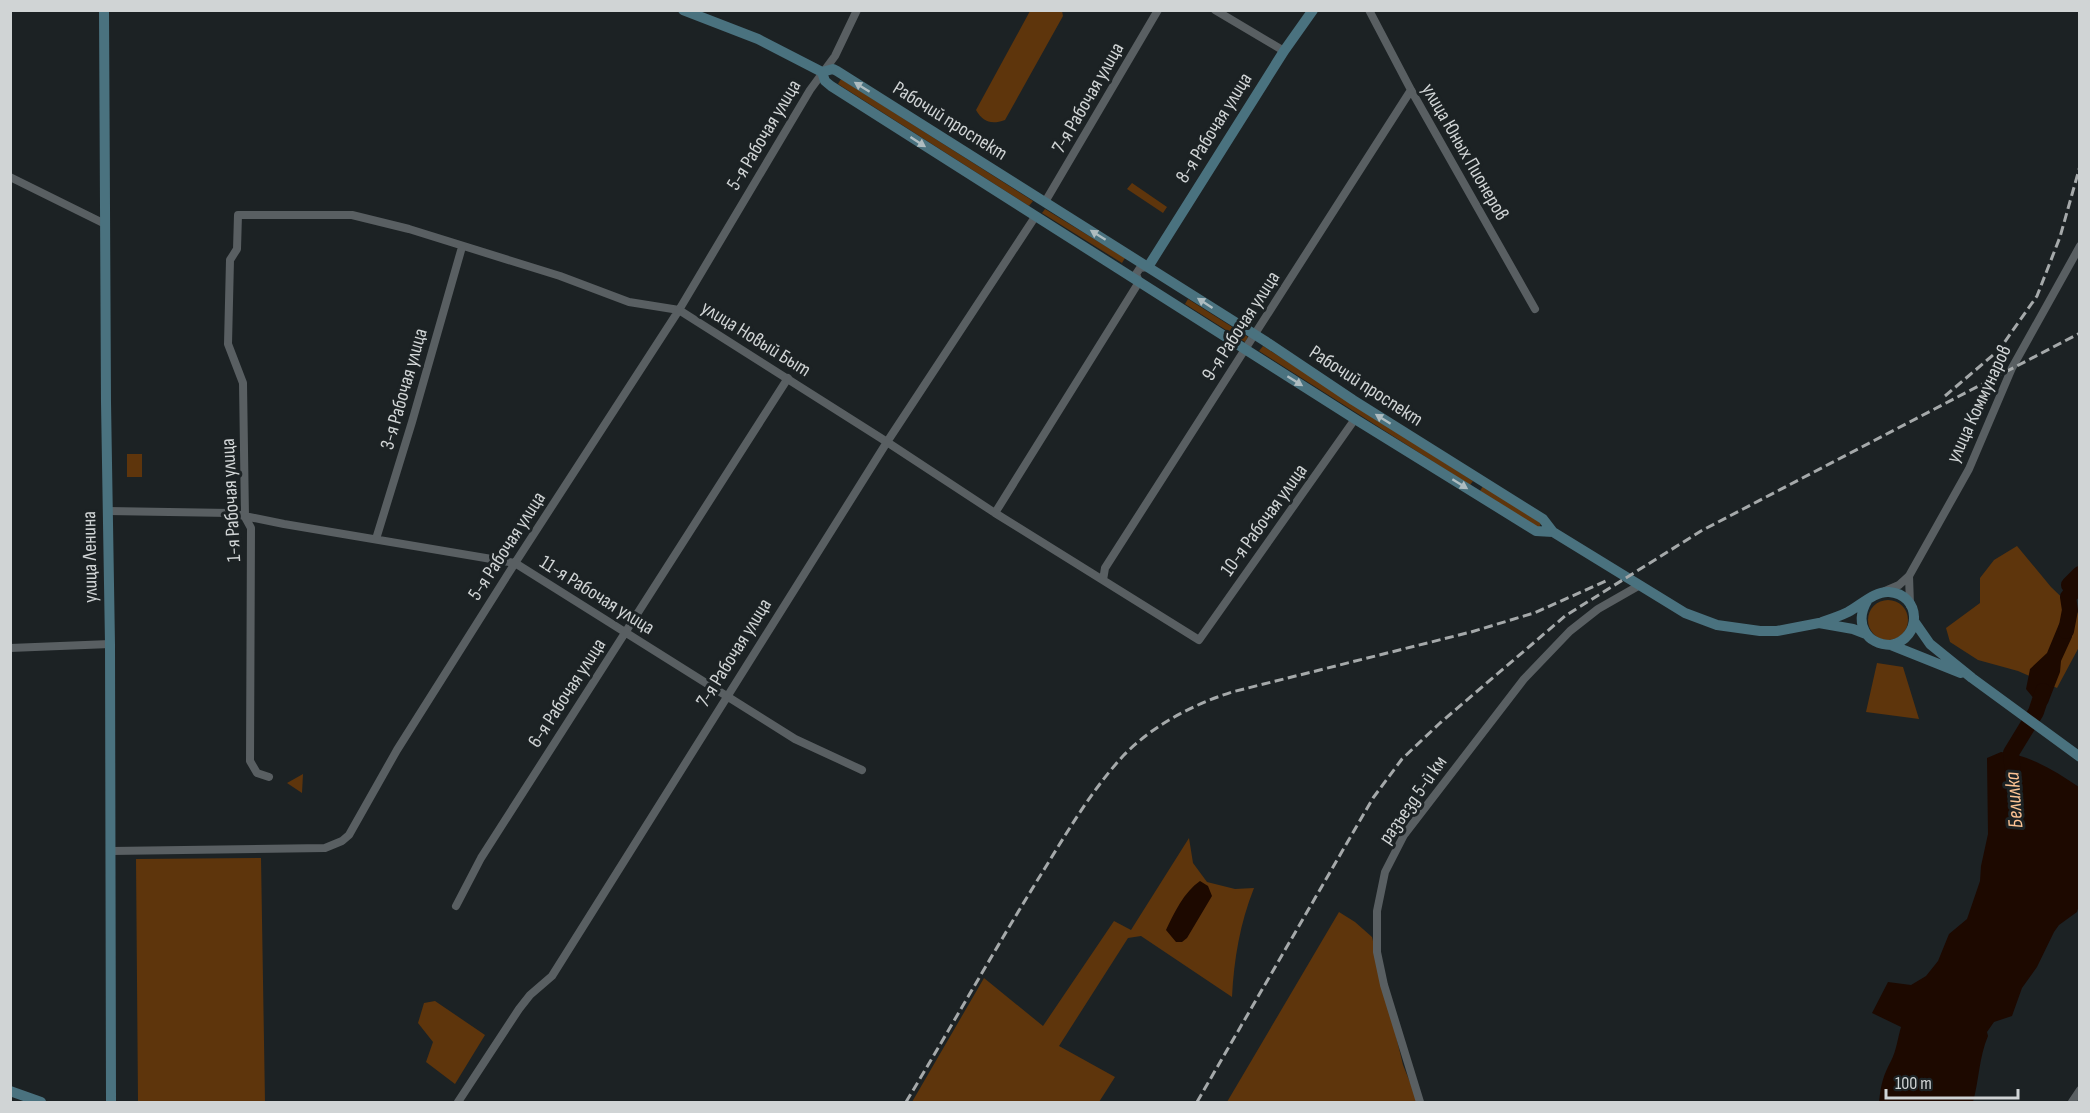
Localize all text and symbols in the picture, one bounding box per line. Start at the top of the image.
street label: 7-я Рабочая улица [1047,38,1129,158]
street label: 8-я Рабочая улица [1171,68,1257,188]
street label: 5-я Рабочая улица [722,75,806,195]
street label: Рабочий проспект [888,76,1012,166]
street label: улица Юных Пионеров [1416,79,1514,225]
one-way arrow [854,81,870,92]
one-way arrow [910,136,926,147]
one-way arrow [1090,230,1106,241]
street label: 9-я Рабочая улица [1197,267,1285,385]
street label: улица Новый Быт [697,296,815,382]
one-way arrow [1197,298,1214,309]
street label: 3-я Рабочая улица [375,326,433,452]
street label: Рабочий проспект [1305,340,1427,432]
street label: улица Коммунаров [1941,341,2017,467]
one-way arrow [1287,375,1303,386]
one-way arrow [1375,413,1391,424]
street label: 1-я Рабочая улица [216,438,246,562]
street label: 10-я Рабочая улица [1215,459,1313,581]
one-way arrow [1452,478,1468,489]
street label: 5-я Рабочая улица [463,487,551,605]
street label: улица Ленина [77,511,103,603]
street label: 11-я Рабочая улица [535,550,659,640]
street label: 7-я Рабочая улица [691,594,777,712]
street label: 6-я Рабочая улица [523,634,611,752]
street label: разъезд 5-й км [1374,751,1452,849]
water label: Белилка [2000,771,2028,829]
scale bar [1886,1062,2018,1100]
text: 100 m [1895,1073,1932,1094]

